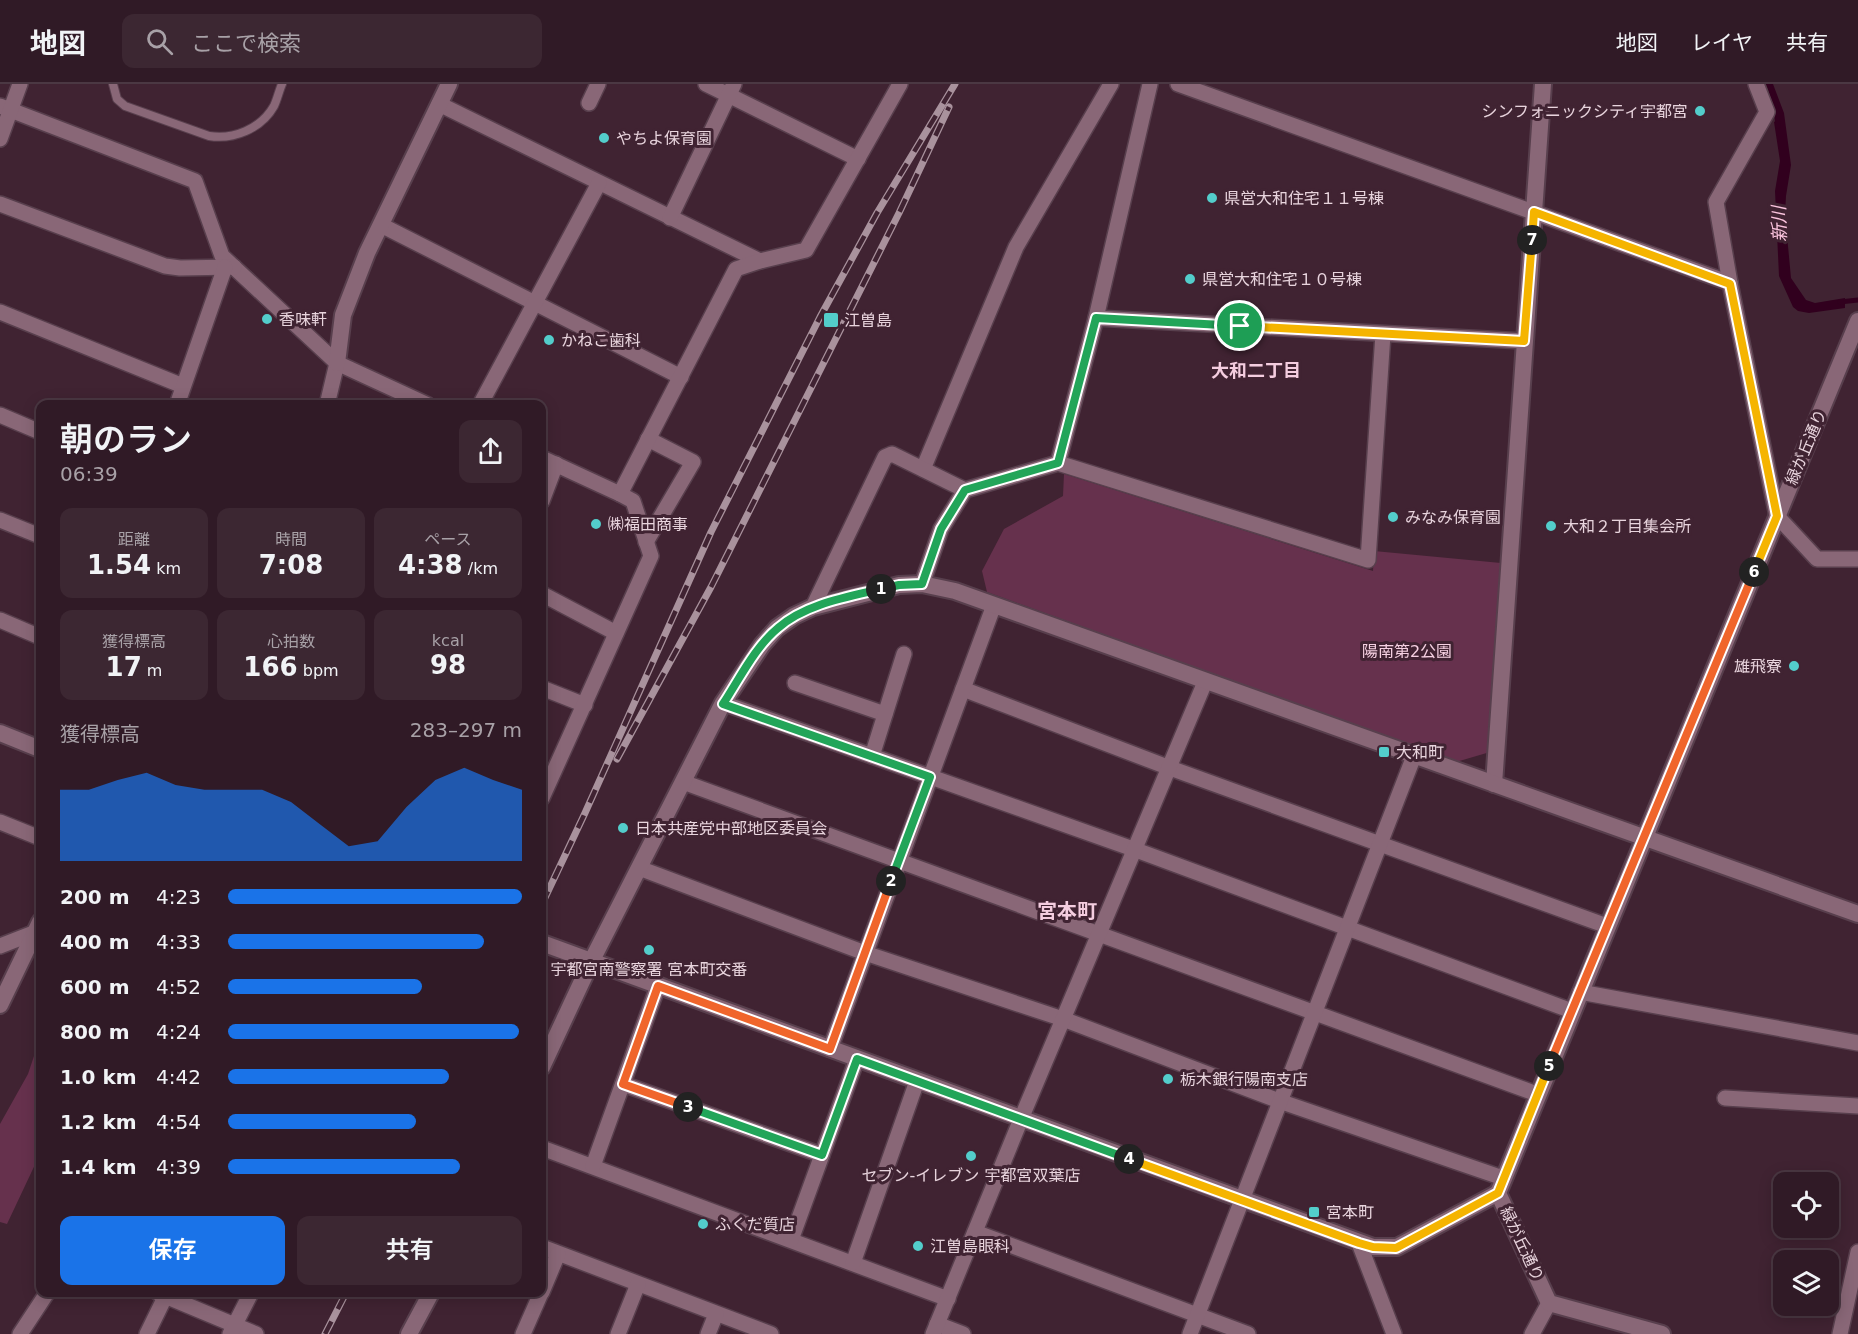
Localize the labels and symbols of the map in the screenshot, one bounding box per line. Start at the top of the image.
place label: シンフォニックシティ宇都宮 [1481,102,1688,121]
marker: シンフォニックシティ宇都宮 [1693,104,1707,118]
place label: やちよ保育園 [616,129,712,148]
marker: やちよ保育園 [597,131,611,145]
place label: 県営大和住宅１１号棟 [1224,189,1384,208]
marker: 県営大和住宅１１号棟 [1205,191,1219,205]
water label: 新川 [1768,204,1790,242]
pin: 7 [1517,225,1547,255]
place label: 県営大和住宅１０号棟 [1202,270,1362,289]
marker: 県営大和住宅１０号棟 [1183,272,1197,286]
pin [1214,300,1265,351]
place label: 香味軒 [279,310,327,329]
marker: 江曽島 [822,311,840,329]
place label: 江曽島 [844,311,892,330]
marker: 香味軒 [260,312,274,326]
place label: かねこ歯科 [561,331,641,350]
marker: かねこ歯科 [542,333,556,347]
district label: 大和二丁目 [1211,360,1301,381]
street label: 緑が丘通り [1782,406,1830,488]
place label: みなみ保育園 [1405,508,1501,527]
marker: みなみ保育園 [1386,510,1400,524]
place label: ㈱福田商事 [608,515,688,534]
marker: ㈱福田商事 [589,517,603,531]
place label: 大和２丁目集会所 [1563,517,1691,536]
marker: 大和２丁目集会所 [1544,519,1558,533]
pin: 6 [1739,557,1769,587]
pin: 1 [866,574,896,604]
park label: 陽南第2公園 [1362,642,1452,661]
place label: 雄飛寮 [1734,657,1782,676]
marker: 雄飛寮 [1787,659,1801,673]
place label: 大和町 [1396,743,1444,762]
marker: 大和町 [1377,745,1391,759]
place label: 日本共産党中部地区委員会 [635,819,827,838]
marker: 日本共産党中部地区委員会 [616,821,630,835]
pin: 2 [876,866,906,896]
district label: 宮本町 [1037,899,1097,923]
marker: 宇都宮南警察署 宮本町交番 [642,943,656,957]
place label: 宇都宮南警察署 宮本町交番 [550,960,748,979]
pin: 5 [1534,1051,1564,1081]
place label: 栃木銀行陽南支店 [1180,1070,1308,1089]
marker: 栃木銀行陽南支店 [1161,1072,1175,1086]
pin: 3 [673,1092,703,1122]
pin: 4 [1114,1144,1144,1174]
marker: セブン-イレブン 宇都宮双葉店 [964,1149,978,1163]
place label: セブン-イレブン 宇都宮双葉店 [862,1166,1080,1185]
place label: 宮本町 [1326,1203,1374,1222]
street label: 緑が丘通り [1496,1204,1548,1284]
marker: 宮本町 [1307,1205,1321,1219]
place label: ふくだ質店 [715,1215,795,1234]
marker: ふくだ質店 [696,1217,710,1231]
place label: 江曽島眼科 [930,1237,1010,1256]
marker: 江曽島眼科 [911,1239,925,1253]

